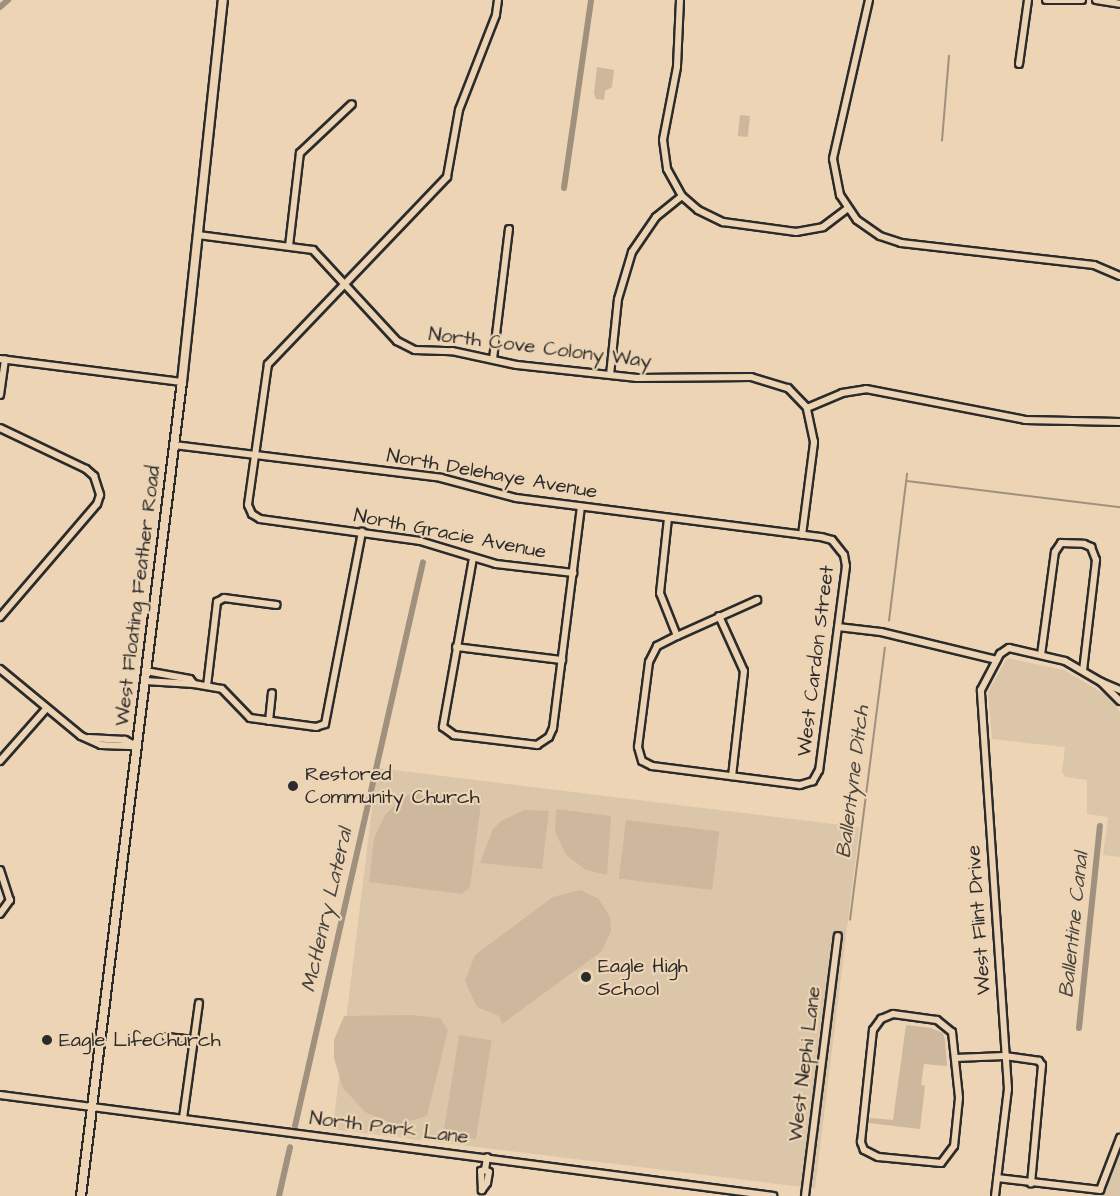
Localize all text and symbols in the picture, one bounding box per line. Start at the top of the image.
street label: North Cove Colony Way [427,322,653,374]
street label: North Delehaye Avenue [385,444,599,504]
street label: West Floating Feather Road [110,464,166,728]
street label: North Gracie Avenue [352,504,548,564]
street label: West Cardon Street [792,564,840,758]
water label: Ballentyne Ditch [831,704,875,860]
place label: Restored Community Church [305,762,480,809]
marker: Restored Community Church [286,779,300,793]
water label: McHenry Lateral [296,826,358,994]
street label: West Flint Drive [962,844,996,996]
water label: Ballentine Canal [1054,851,1094,999]
place label: Eagle High School [598,954,688,1001]
marker: Eagle High School [579,970,593,984]
street label: West Nephi Lane [784,985,826,1143]
place label: Eagle LifeChurch [59,1028,221,1052]
marker: Eagle LifeChurch [40,1033,54,1047]
street label: North Park Lane [308,1106,470,1150]

